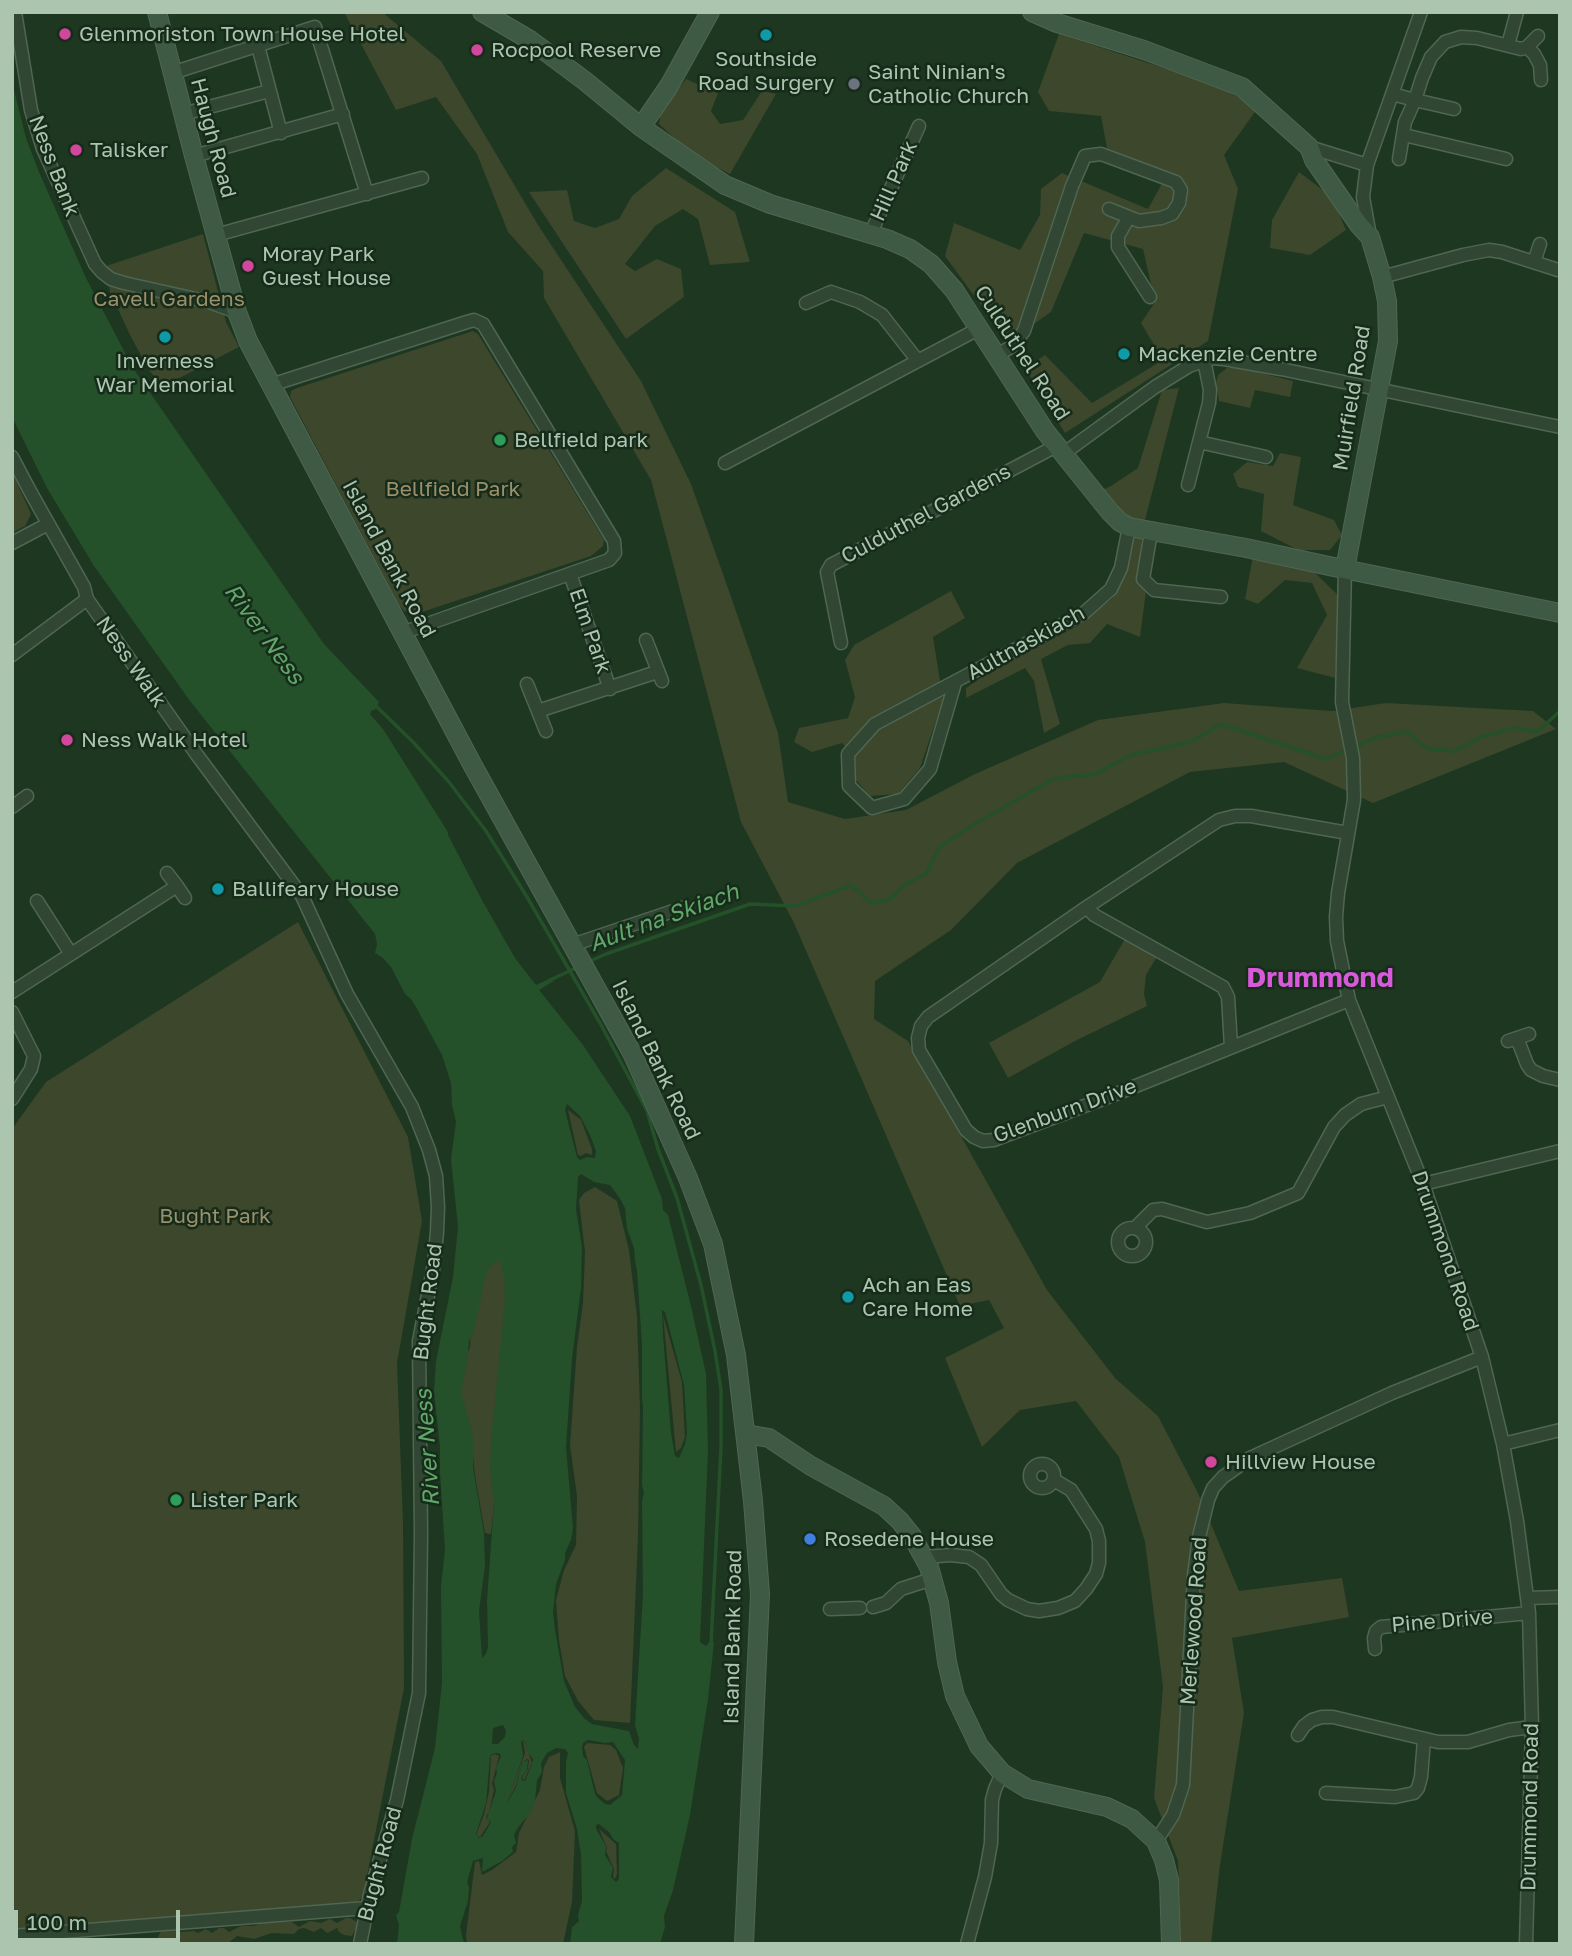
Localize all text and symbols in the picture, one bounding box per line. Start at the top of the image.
place label: Glenmoriston Town House Hotel [79,21,405,47]
marker: Glenmoriston Town House Hotel [57,26,73,42]
marker: Southside Road Surgery [758,27,774,43]
place label: Rocpool Reserve [491,37,661,63]
marker: Rocpool Reserve [469,42,485,58]
place label: Southside Road Surgery [698,46,834,96]
place label: Saint Ninian's Catholic Church [868,59,1029,109]
street label: Haugh Road [185,75,241,201]
marker: Saint Ninian's Catholic Church [846,76,862,92]
street label: Ness Bank [23,112,85,220]
place label: Talisker [90,137,168,163]
street label: Hill Park [865,137,923,225]
marker: Talisker [68,142,84,158]
place label: Moray Park Guest House [262,241,391,291]
marker: Moray Park Guest House [240,258,256,274]
street label: Culduthel Road [969,281,1075,425]
park label: Cavell Gardens [93,286,245,312]
street label: Muirfield Road [1328,324,1376,472]
marker: Inverness War Memorial [157,329,173,345]
place label: Mackenzie Centre [1138,341,1317,367]
marker: Mackenzie Centre [1116,346,1132,362]
place label: Inverness War Memorial [96,348,234,398]
place label: Bellfield park [514,427,648,453]
marker: Bellfield park [492,432,508,448]
street label: Culduthel Gardens [837,459,1015,569]
street label: Island Bank Road [337,476,441,642]
park label: Bellfield Park [386,476,520,502]
water label: River Ness [218,578,310,690]
street label: Elm Park [564,585,616,677]
street label: Aultnaskiach [963,600,1089,686]
street label: Ness Walk [90,612,172,712]
place label: Ness Walk Hotel [81,727,248,753]
marker: Ness Walk Hotel [59,732,75,748]
place label: Ballifeary House [232,876,399,902]
water label: Ault na Skiach [585,878,743,958]
marker: Ballifeary House [210,881,226,897]
district label: Drummond [1246,961,1394,995]
street label: Island Bank Road [606,976,706,1144]
street label: Glenburn Drive [990,1073,1140,1149]
street label: Drummond Road [1406,1168,1484,1334]
park label: Bught Park [159,1203,271,1229]
street label: Bught Road [408,1242,448,1362]
place label: Ach an Eas Care Home [862,1272,973,1322]
marker: Ach an Eas Care Home [840,1289,856,1305]
water label: River Ness [410,1388,446,1508]
place label: Hillview House [1225,1449,1376,1475]
marker: Hillview House [1203,1454,1219,1470]
place label: Lister Park [190,1487,298,1513]
marker: Lister Park [168,1492,184,1508]
place label: Rosedene House [824,1526,994,1552]
marker: Rosedene House [802,1531,818,1547]
street label: Merlewood Road [1176,1536,1212,1706]
street label: Island Bank Road [719,1549,747,1725]
street label: Pine Drive [1390,1604,1494,1638]
street label: Drummond Road [1516,1723,1544,1891]
street label: Bught Road [353,1804,407,1924]
scale bar [18,1896,184,1940]
text: 100 m [27,1909,87,1935]

